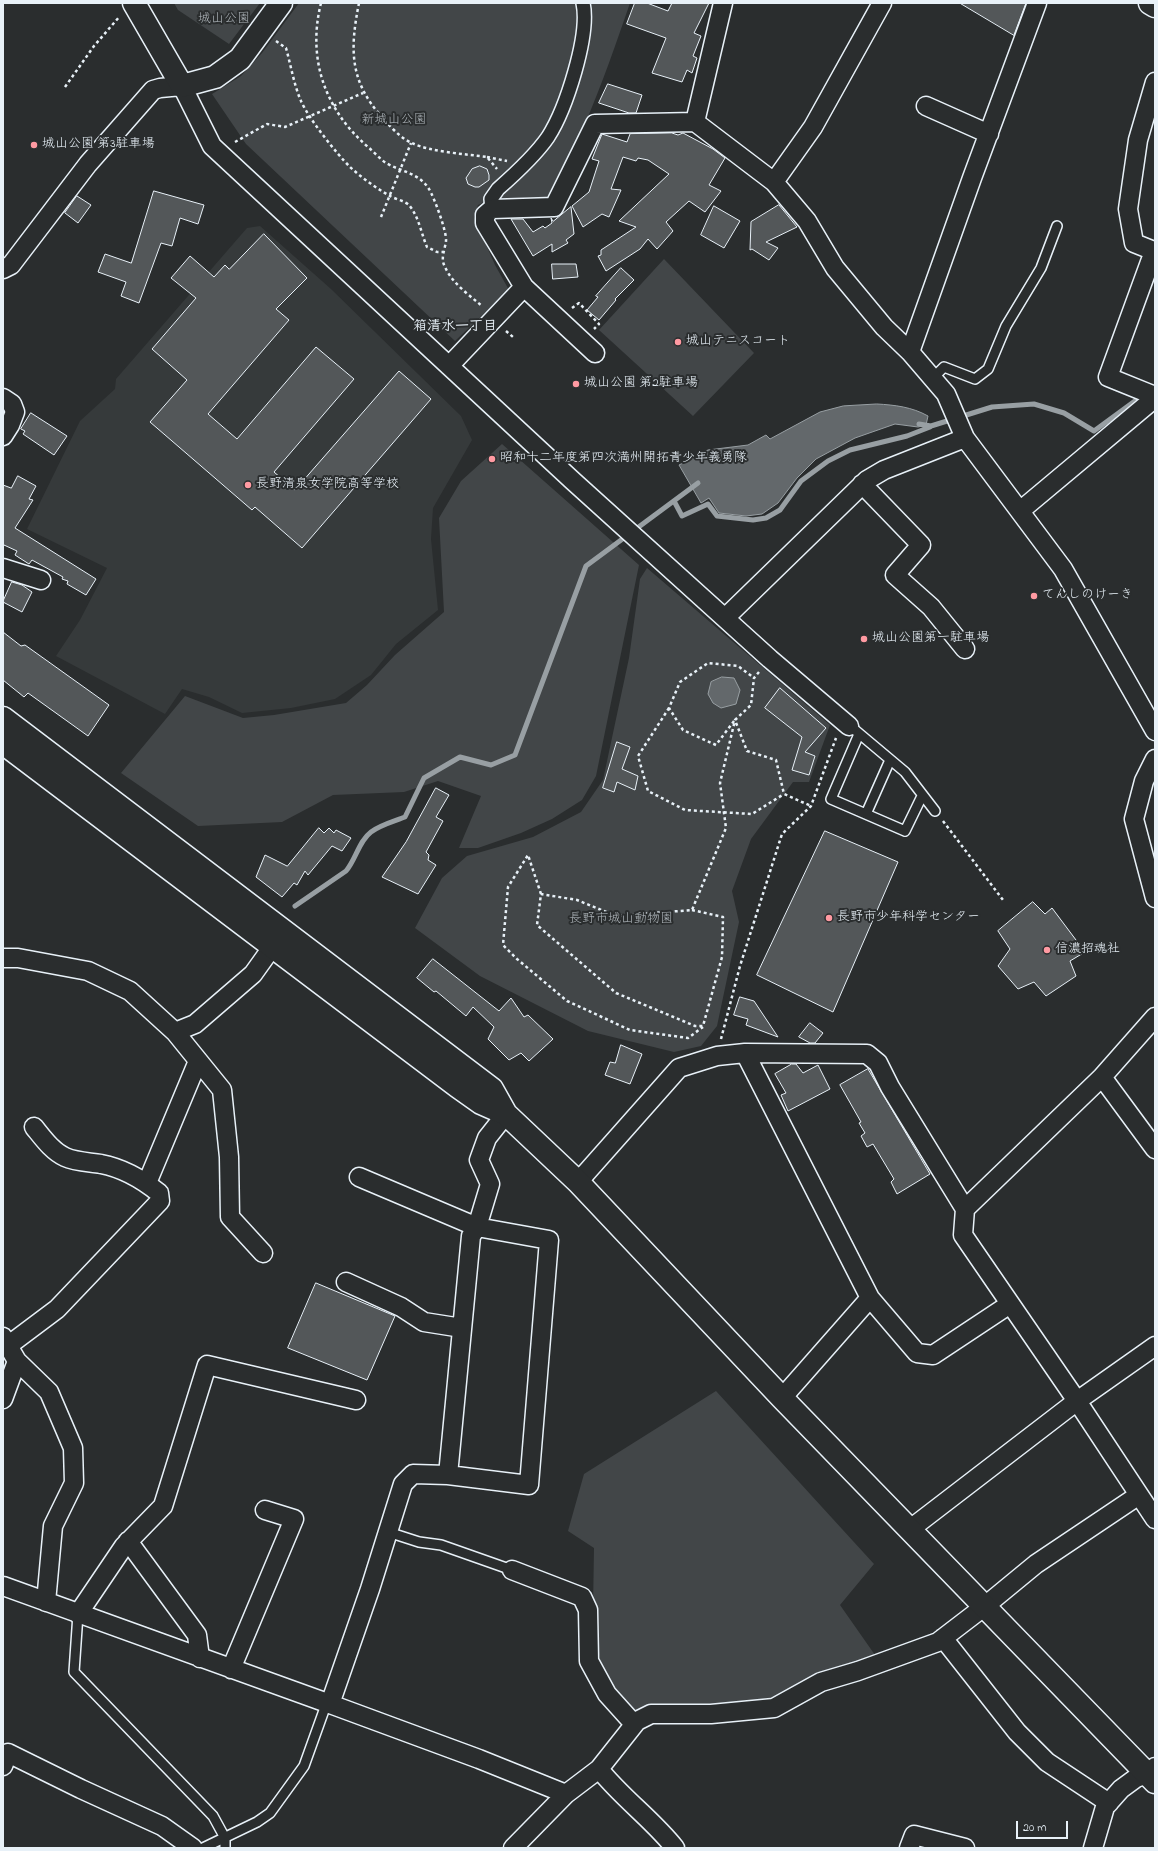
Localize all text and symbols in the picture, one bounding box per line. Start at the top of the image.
park label: 城山公園 [198,12,250,28]
park label: 新城山公園 [362,113,426,129]
place label: 城山公園 第3駐車場 [42,137,155,153]
marker: 城山公園 第3駐車場 [29,140,39,150]
district label: 箱清水一丁目 [413,320,497,336]
place label: 城山テニスコート [686,334,790,350]
marker: 城山テニスコート [673,337,683,347]
place label: 城山公園 第2駐車場 [584,376,698,392]
marker: 城山公園 第2駐車場 [571,379,581,389]
place label: 昭和十二年度第四次満州開拓青少年義勇隊 [500,451,747,467]
marker: 昭和十二年度第四次満州開拓青少年義勇隊 [487,454,497,464]
place label: 長野清泉女学院高等学校 [256,477,399,493]
marker: 長野清泉女学院高等学校 [243,480,253,490]
place label: てんしのけーき [1042,588,1133,604]
marker: てんしのけーき [1029,591,1039,601]
place label: 城山公園第一駐車場 [872,631,989,647]
marker: 城山公園第一駐車場 [859,634,869,644]
place label: 長野市少年科学センター [837,910,980,926]
park label: 長野市城山動物園 [569,912,673,928]
marker: 長野市少年科学センター [824,913,834,923]
place label: 信濃招魂社 [1055,942,1120,958]
marker: 信濃招魂社 [1042,945,1052,955]
scale bar [1018,1813,1070,1839]
text: 20 m [1023,1819,1046,1837]

